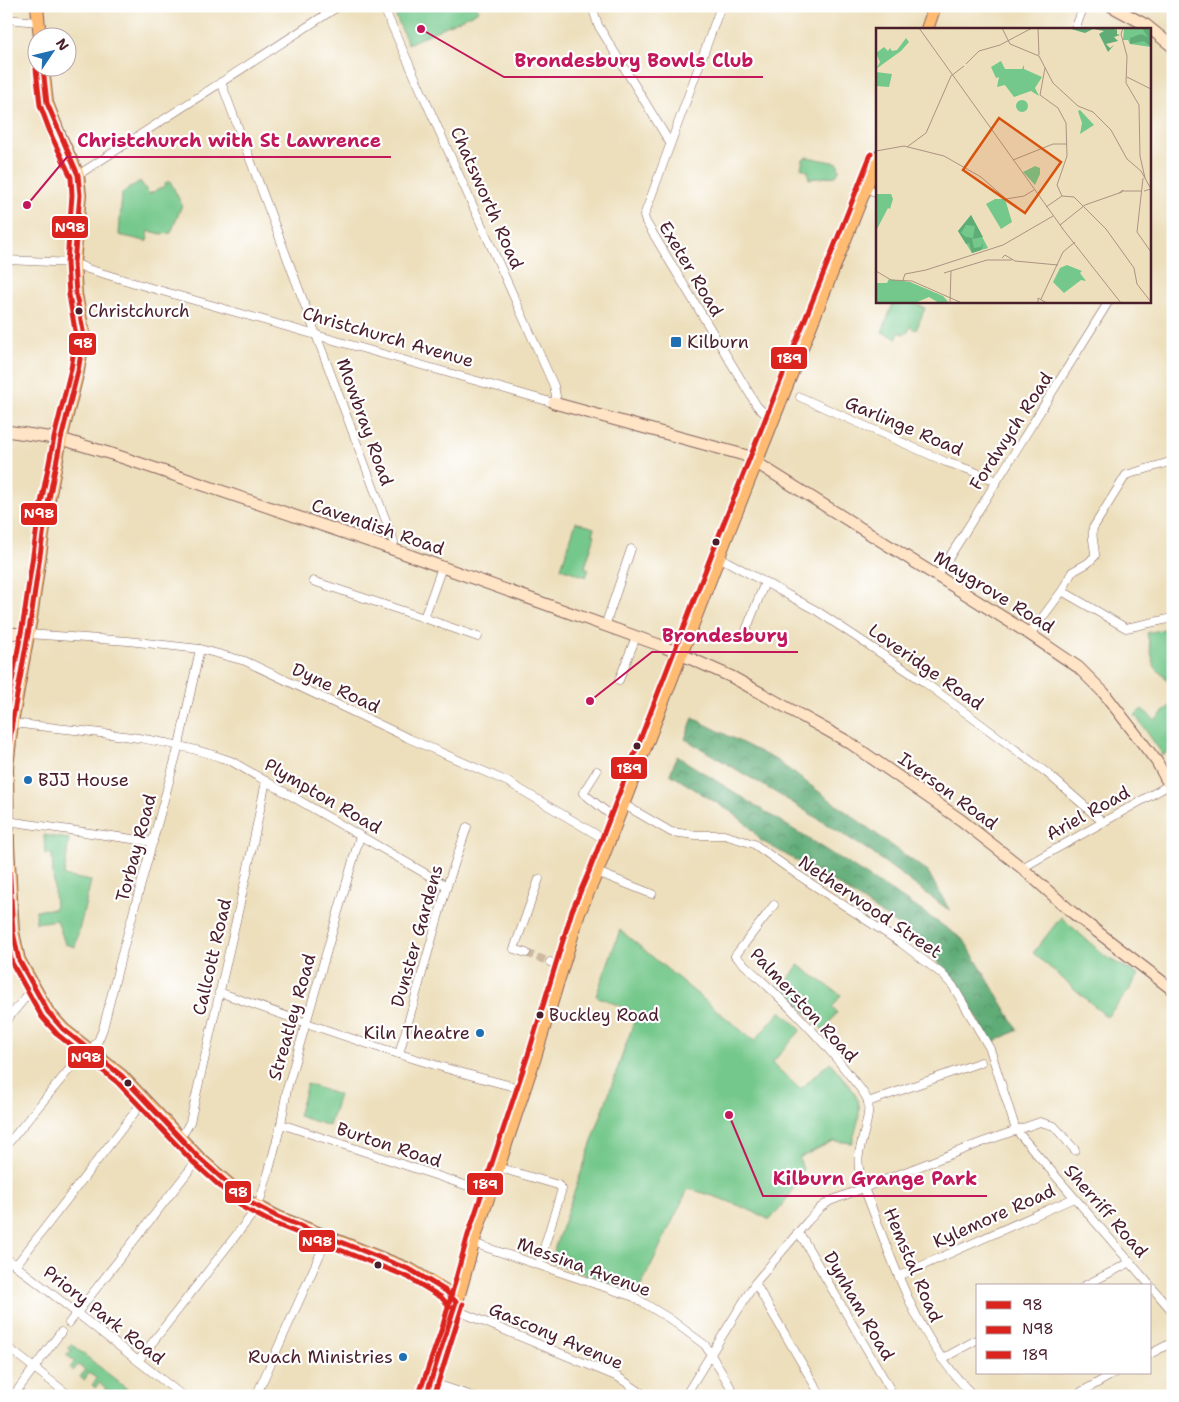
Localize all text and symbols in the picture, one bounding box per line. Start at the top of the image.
north arrow [28,28,78,78]
inset map [876,28,1152,302]
text: N [52,35,73,54]
callout: Brondesbury Bowls Club [504,43,763,77]
text: Brondesbury Bowls Club [515,48,754,73]
callout: Christchurch with St Lawrence [67,123,391,157]
street label: Chatsworth Road [445,123,529,273]
text: Christchurch with St Lawrence [77,128,381,153]
line badge: N98 [51,215,89,239]
street label: Exeter Road [653,217,729,321]
text: N98 [55,218,85,236]
place label: Christchurch [88,300,190,322]
street label: Christchurch Avenue [300,301,476,373]
marker: Christchurch [74,306,84,316]
place label: Kilburn [687,330,749,354]
line badge: 98 [68,332,97,356]
text: 98 [73,334,93,352]
marker: Kilburn [669,335,683,349]
line badge: 189 [770,346,808,370]
text: 189 [776,349,802,367]
street label: Mowbray Road [331,355,399,489]
street label: Fordwych Road [964,367,1058,495]
street label: Garlinge Road [841,390,967,462]
street label: Cavendish Road [308,493,448,561]
line badge: N98 [20,502,58,526]
text: N98 [24,504,54,522]
unlabelled marker [711,537,721,547]
street label: Maygrove Road [929,545,1059,639]
callout: Brondesbury [652,618,798,652]
street label: Loveridge Road [864,618,988,716]
text: Brondesbury [662,623,788,648]
street label: Dyne Road [288,657,384,719]
unlabelled marker [632,741,642,751]
street label: Iverson Road [893,747,1003,835]
street label: Plympton Road [260,753,386,839]
line badge: 189 [610,756,648,780]
text: 189 [616,759,642,777]
place label: BJJ House [38,768,129,792]
marker: BJJ House [22,774,34,786]
street label: Ariel Road [1042,780,1134,846]
street label: Torbay Road [110,791,162,905]
street label: Netherwood Street [794,850,946,964]
street label: Dunster Gardens [385,862,449,1010]
street label: Callcott Road [187,896,237,1018]
street label: Palmerston Road [745,943,863,1067]
street label: Streatley Road [262,951,322,1083]
place label: Buckley Road [549,1004,659,1026]
marker: Buckley Road [535,1010,545,1020]
place label: Kiln Theatre [363,1021,470,1045]
marker: Kiln Theatre [474,1027,486,1039]
line badge: N98 [67,1045,105,1069]
text: N98 [71,1048,101,1066]
unlabelled marker [123,1078,133,1088]
street label: Burton Road [333,1117,445,1173]
street label: Sherriff Road [1059,1159,1153,1263]
callout: Kilburn Grange Park [763,1162,987,1196]
text: Kilburn Grange Park [773,1166,977,1191]
line badge: 189 [466,1172,504,1196]
text: 189 [472,1175,498,1193]
street label: Kylemore Road [929,1178,1059,1254]
line badge: 98 [224,1180,252,1204]
text: 98 [228,1183,248,1201]
street label: Hemstal Road [878,1204,948,1326]
line badge: N98 [298,1229,336,1253]
text: N98 [302,1232,332,1250]
street label: Messina Avenue [514,1232,654,1302]
street label: Dynham Road [818,1247,900,1365]
street label: Priory Park Road [38,1260,170,1370]
unlabelled marker [373,1260,383,1270]
legend [976,1284,1152,1374]
text: 98 [1022,1295,1043,1315]
street label: Gascony Avenue [485,1297,627,1375]
text: N98 [1022,1319,1054,1339]
place label: Ruach Ministries [248,1345,393,1369]
text: 189 [1022,1345,1048,1365]
marker: Ruach Ministries [397,1351,409,1363]

